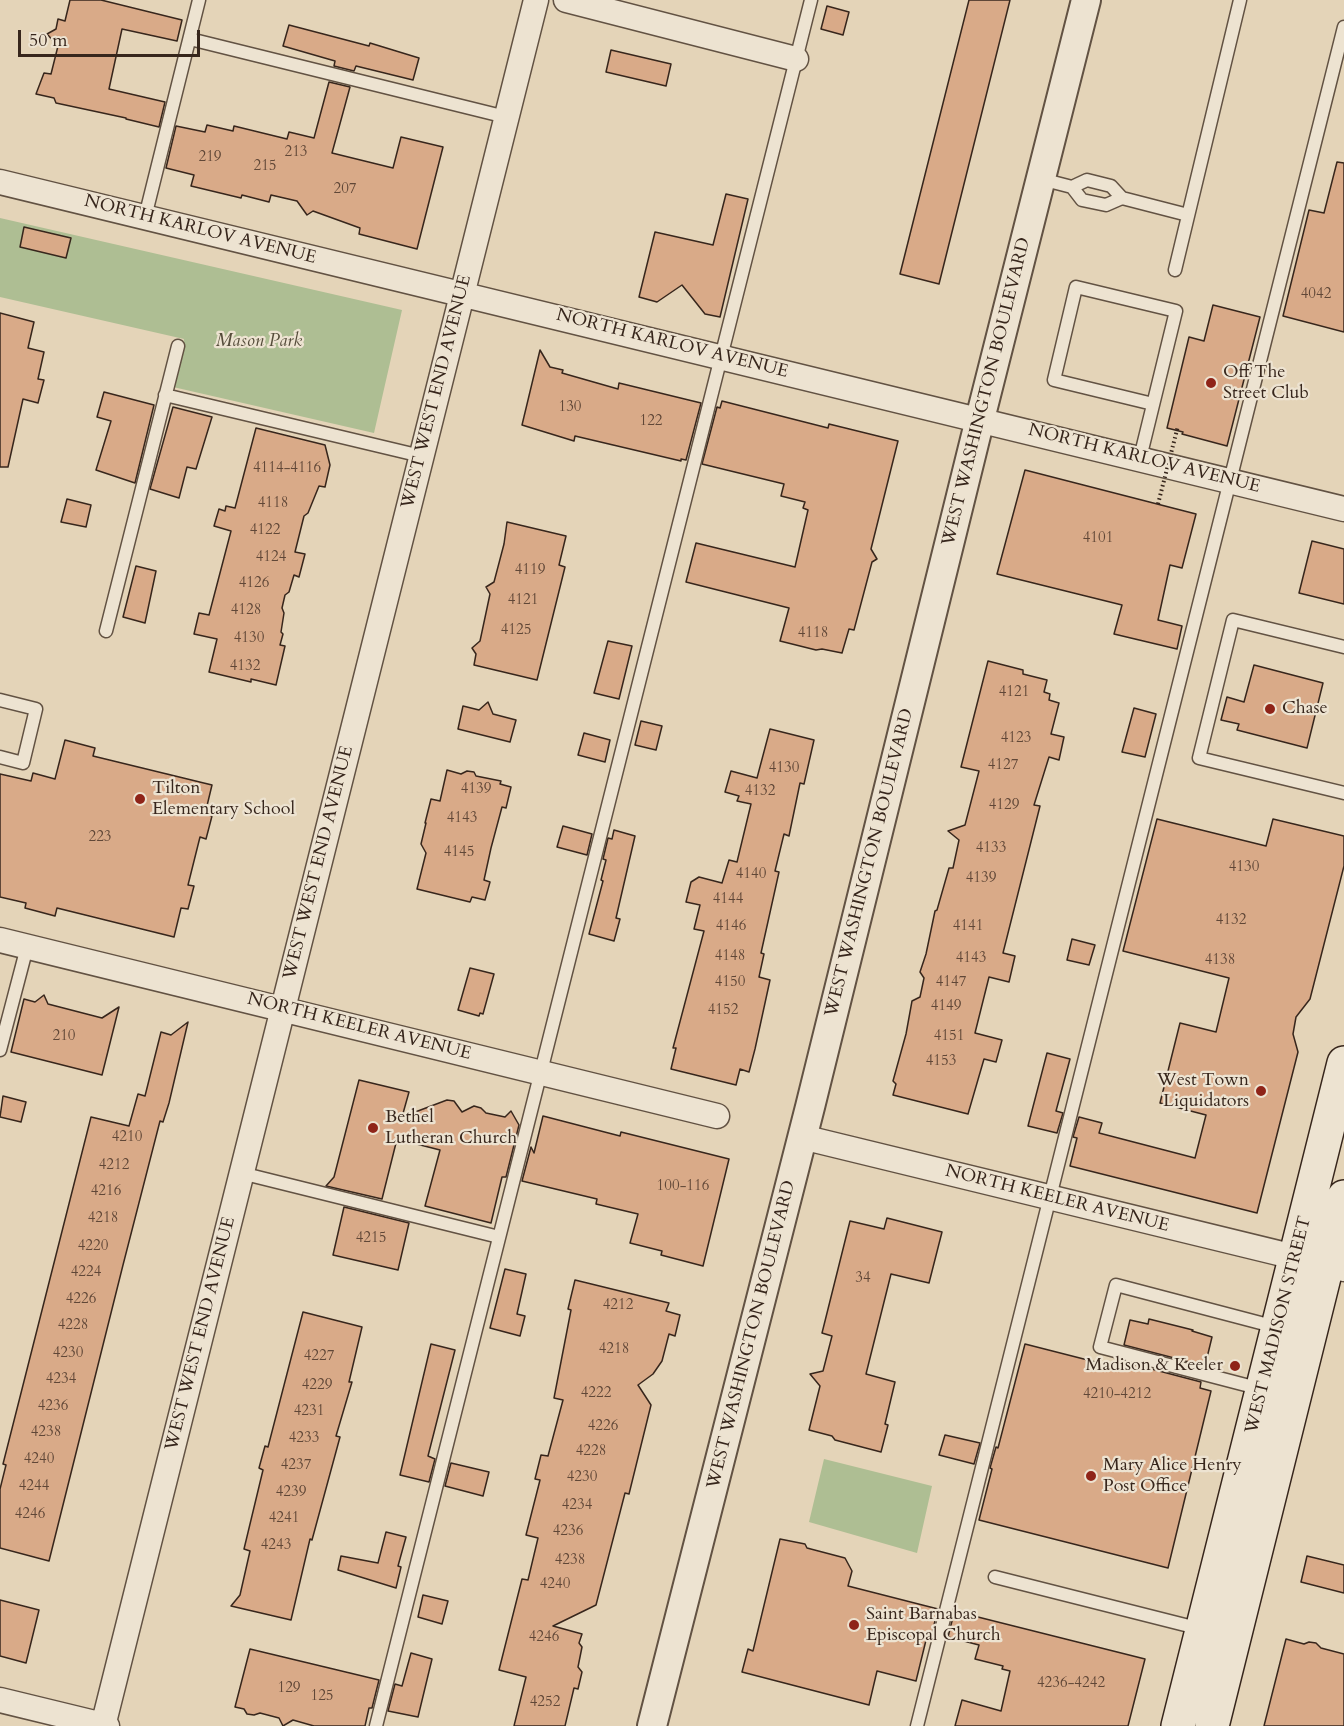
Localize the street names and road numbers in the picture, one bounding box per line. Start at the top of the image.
street label: NORTH KARLOV AVENUE [82,191,318,269]
street label: WEST WASHINGTON BOULEVARD [938,236,1036,548]
street label: WEST WEST END AVENUE [397,273,477,511]
street label: NORTH KARLOV AVENUE [554,305,790,383]
street label: NORTH KARLOV AVENUE [1026,420,1262,498]
street label: WEST WASHINGTON BOULEVARD [821,707,919,1019]
street label: WEST WEST END AVENUE [279,744,359,982]
street label: NORTH KEELER AVENUE [245,989,473,1065]
street label: NORTH KEELER AVENUE [943,1161,1171,1237]
street label: WEST WASHINGTON BOULEVARD [703,1179,801,1491]
street label: WEST MADISON STREET [1241,1214,1317,1436]
street label: WEST WEST END AVENUE [161,1215,241,1453]

